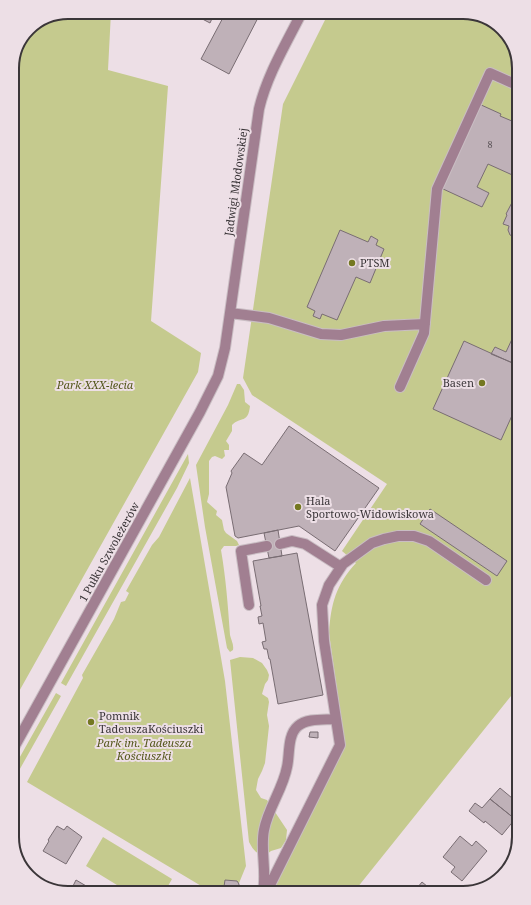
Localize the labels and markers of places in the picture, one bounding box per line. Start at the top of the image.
place label: PTSM [360,255,390,270]
marker: PTSM [347,258,357,268]
place label: Basen [443,375,474,390]
marker: Basen [477,378,487,388]
place label: Hala Sportowo-Widowiskowa [306,493,434,521]
marker: Hala Sportowo-Widowiskowa [293,502,303,512]
place label: Pomnik TadeuszaKościuszki [99,708,204,736]
marker: Pomnik TadeuszaKościuszki [86,717,96,727]

